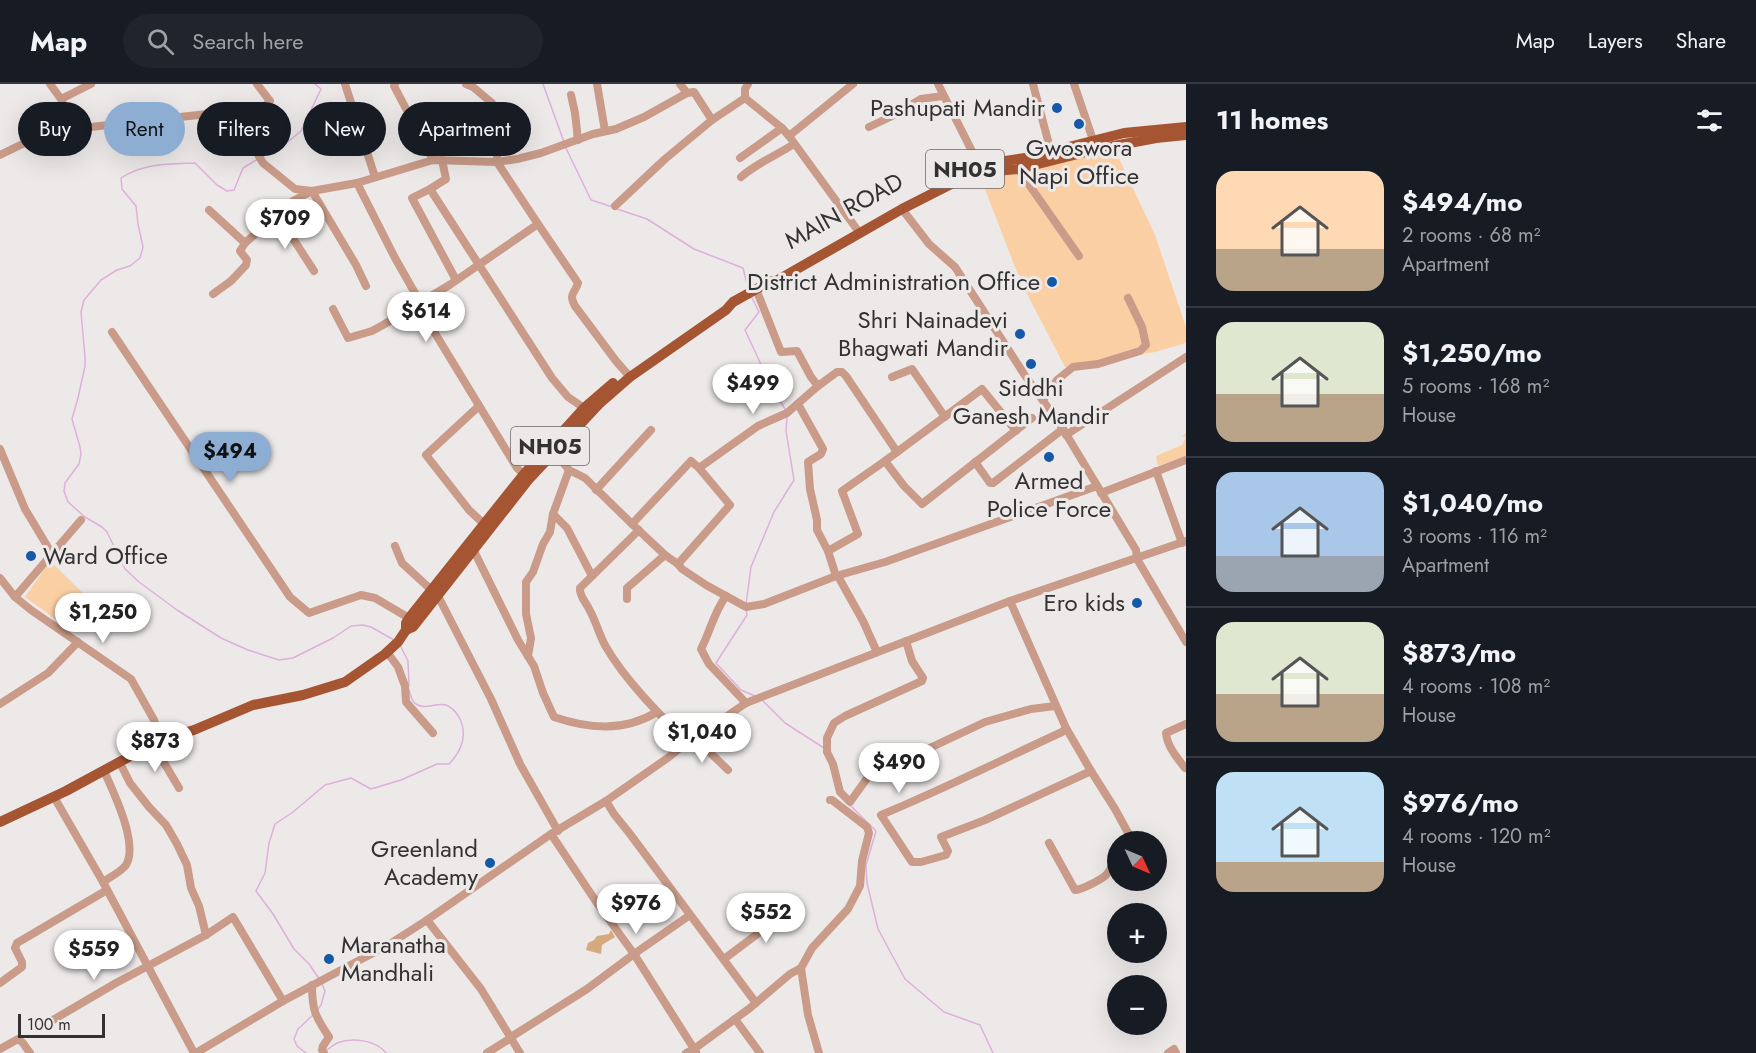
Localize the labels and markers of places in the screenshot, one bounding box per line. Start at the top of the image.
place label: Pashupati Mandir [870,90,1046,125]
marker: Pashupati Mandir [1050,101,1064,115]
marker: Gwoswora Napi Office [1072,117,1086,131]
place label: Gwoswora Napi Office [1019,130,1139,193]
pin: $709 [249,199,321,250]
place label: District Administration Office [747,264,1040,299]
marker: District Administration Office [1045,275,1059,289]
pin: $614 [390,292,462,343]
place label: Shri Nainadevi Bhagwati Mandir [838,302,1009,365]
marker: Shri Nainadevi Bhagwati Mandir [1013,327,1027,341]
marker: Siddhi Ganesh Mandir [1024,357,1038,371]
pin: $499 [717,364,789,415]
place label: Siddhi Ganesh Mandir [953,370,1110,433]
pin: $494 [194,432,266,483]
marker: Armed Police Force [1042,450,1056,464]
place label: Armed Police Force [987,463,1111,526]
place label: Ward Office [43,538,168,573]
marker: Ward Office [24,549,38,563]
place label: Ero kids [1043,585,1125,620]
pin: $1,250 [54,593,152,644]
marker: Ero kids [1130,596,1144,610]
pin: $1,040 [653,713,751,764]
pin: $873 [119,722,191,773]
pin: $490 [863,743,935,794]
place label: Greenland Academy [371,831,478,894]
marker: Greenland Academy [483,856,497,870]
pin: $976 [600,884,672,935]
pin: $552 [730,893,802,944]
place label: Maranatha Mandhali [341,927,446,990]
pin: $559 [58,930,130,981]
marker: Maranatha Mandhali [322,952,336,966]

